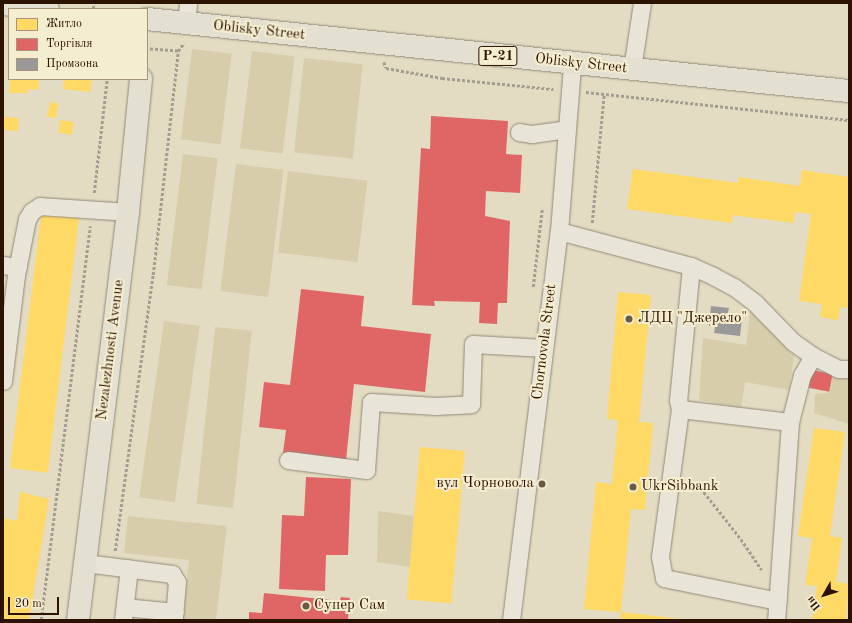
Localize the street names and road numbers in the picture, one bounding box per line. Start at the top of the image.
street label: Oblisky Street [212,17,306,45]
road number: Р-21 [478,44,518,68]
street label: Oblisky Street [534,50,628,78]
street label: Nezalezhnosti Avenue [93,279,129,421]
street label: Chornovola Street [529,283,561,401]

